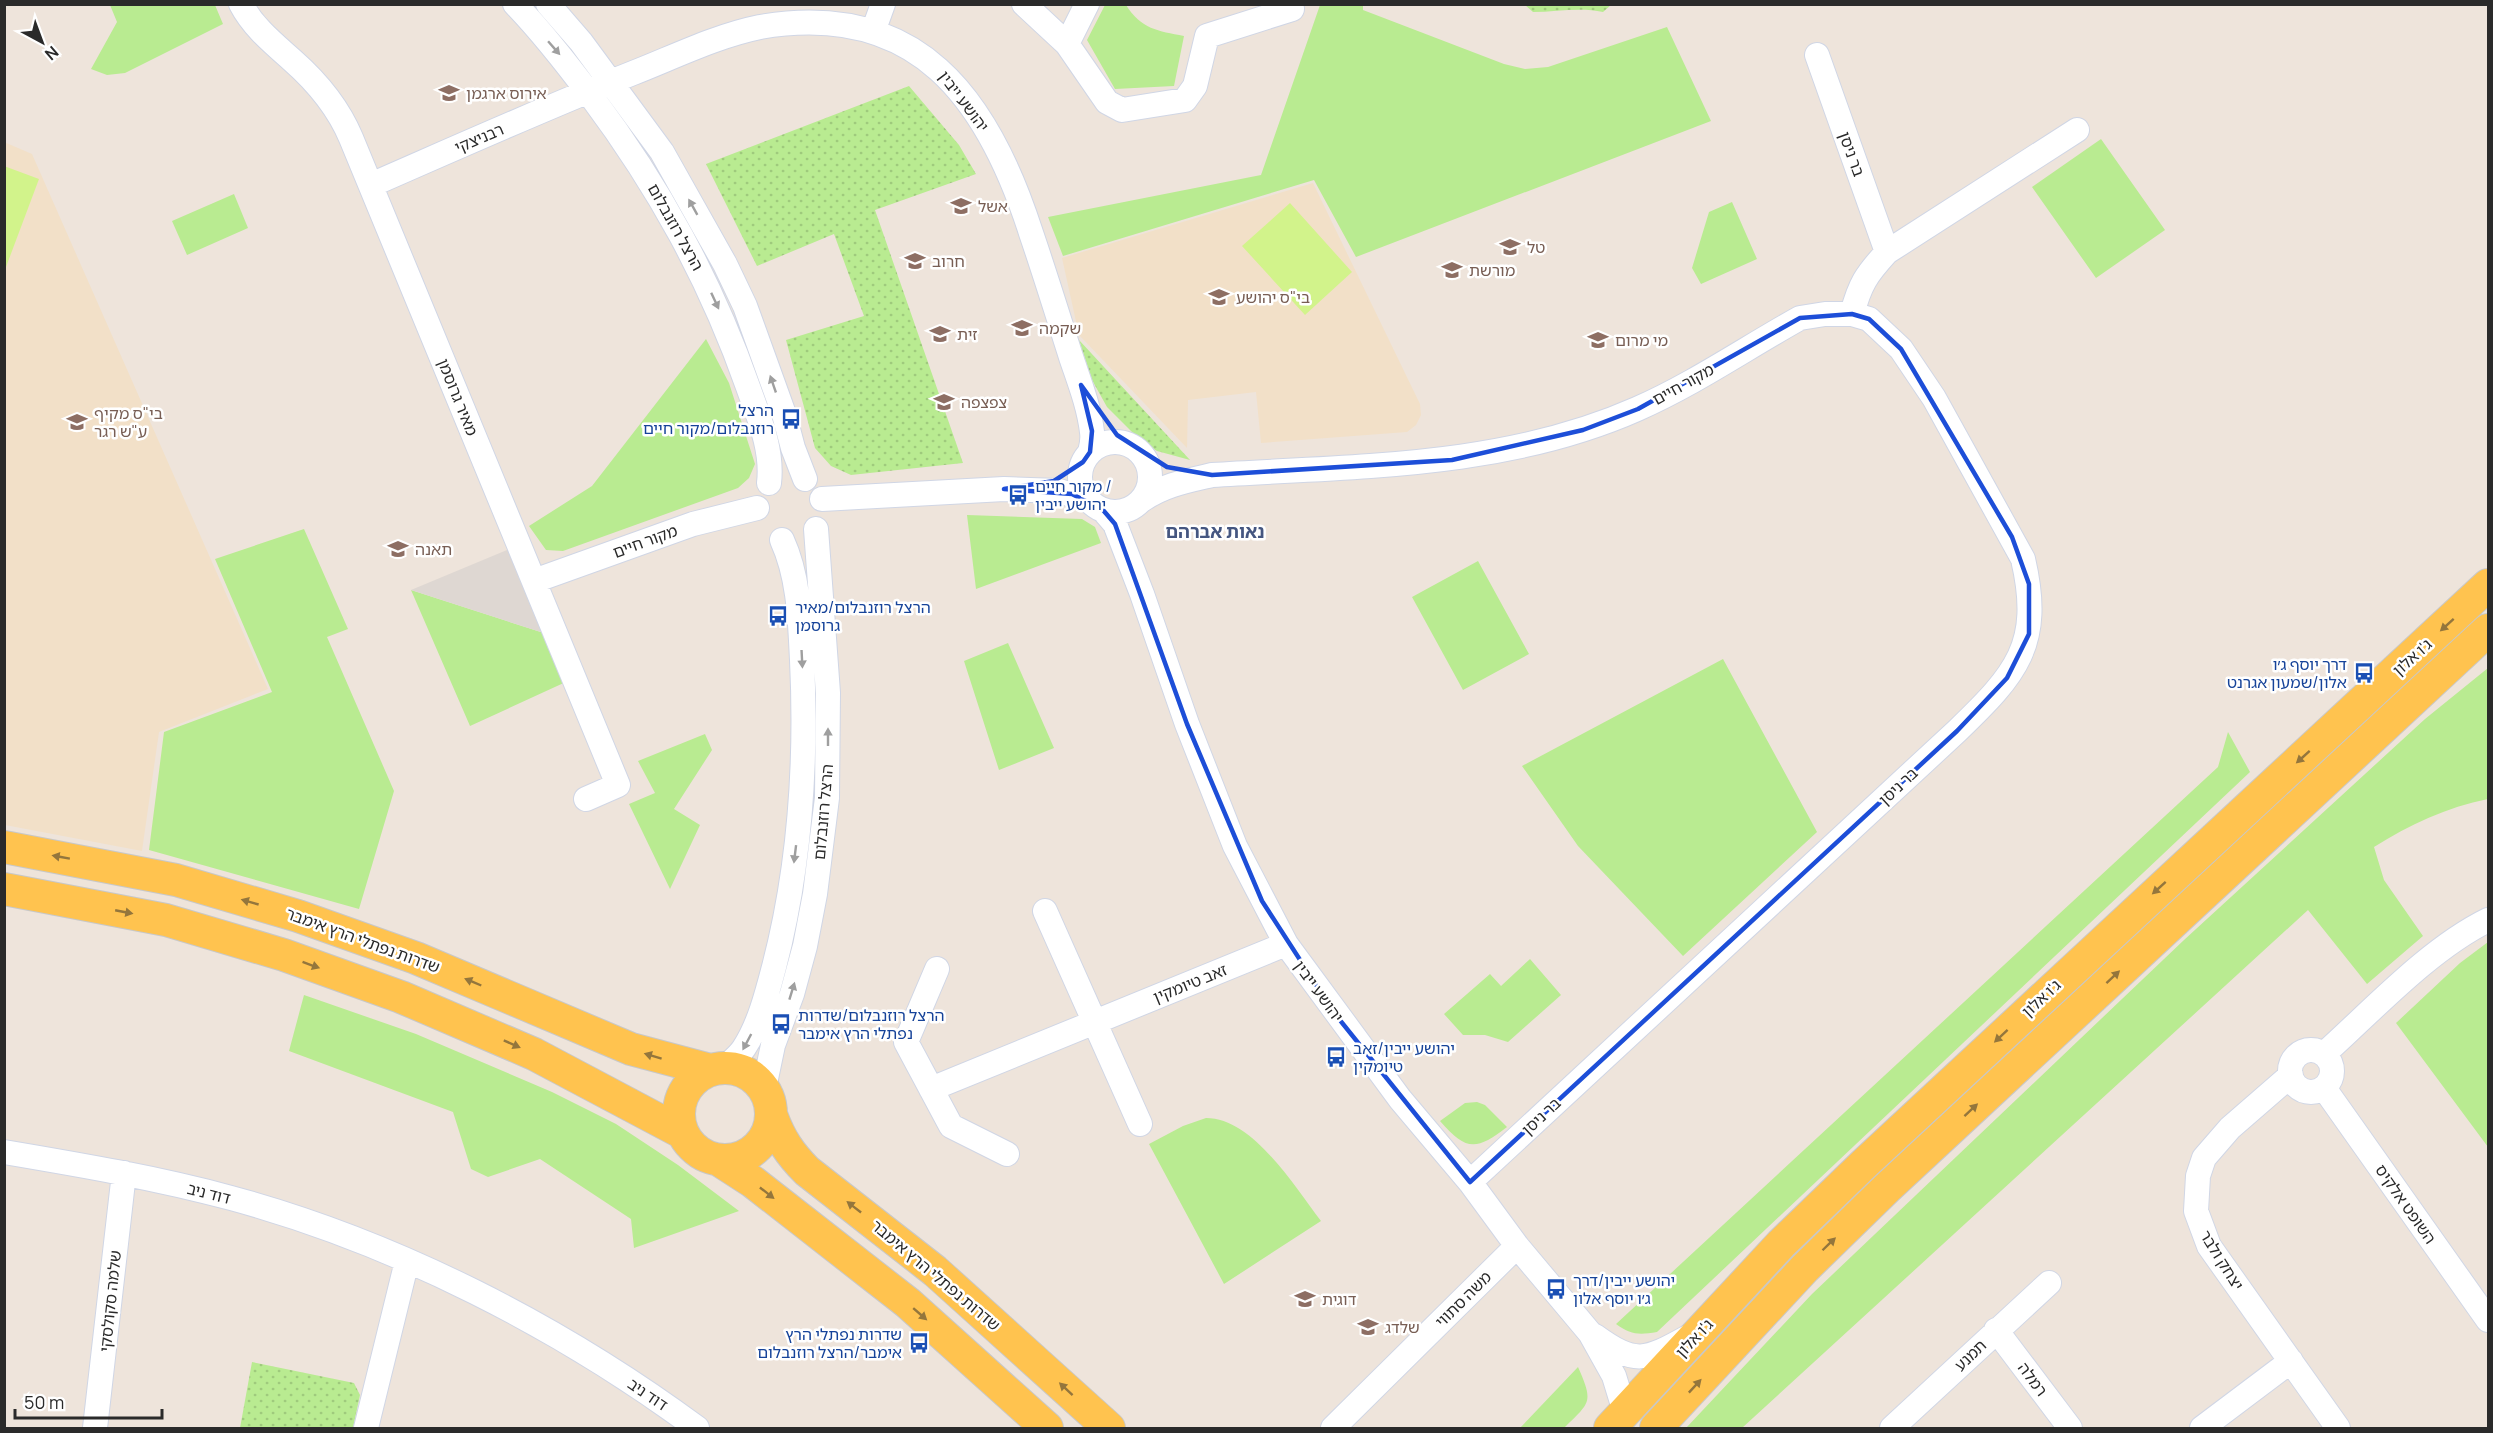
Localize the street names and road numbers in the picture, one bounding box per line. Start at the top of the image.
street label: יהושע ייבין [934,66,994,136]
street label: רבניצקי [451,118,507,158]
street label: בר ניסן [1834,128,1870,180]
street label: הרצל רוזנבלום [643,179,709,275]
street label: מאיר גרוסמן [433,355,483,439]
street label: מקור חיים [1648,358,1718,410]
street label: מקור חיים [610,519,680,563]
street label: ג'ו אלון [2388,633,2436,681]
street label: בר ניסן [1874,762,1922,810]
street label: הרצל רוזנבלום [808,763,838,861]
street label: שדרות נפתלי הרץ אימבר [283,902,443,978]
street label: יהושע ייבין [1289,956,1349,1026]
street label: זאב טיומקין [1150,958,1230,1008]
street label: ג'ו אלון [2017,974,2065,1022]
street label: בר ניסן [1517,1092,1565,1140]
street label: השופט אלקיס [2370,1160,2442,1248]
street label: דוד ניב [185,1177,233,1209]
street label: שדרות נפתלי הרץ אימבר [867,1214,1005,1336]
street label: יצחק ולבר [2195,1226,2249,1294]
street label: שלמה סקולסקי [94,1249,126,1353]
street label: משה סתווי [1430,1266,1496,1332]
street label: ג'ו אלון [1670,1314,1718,1362]
street label: תמנע [1949,1334,1991,1376]
street label: רמלה [2013,1358,2053,1400]
street label: דוד ניב [624,1373,673,1416]

